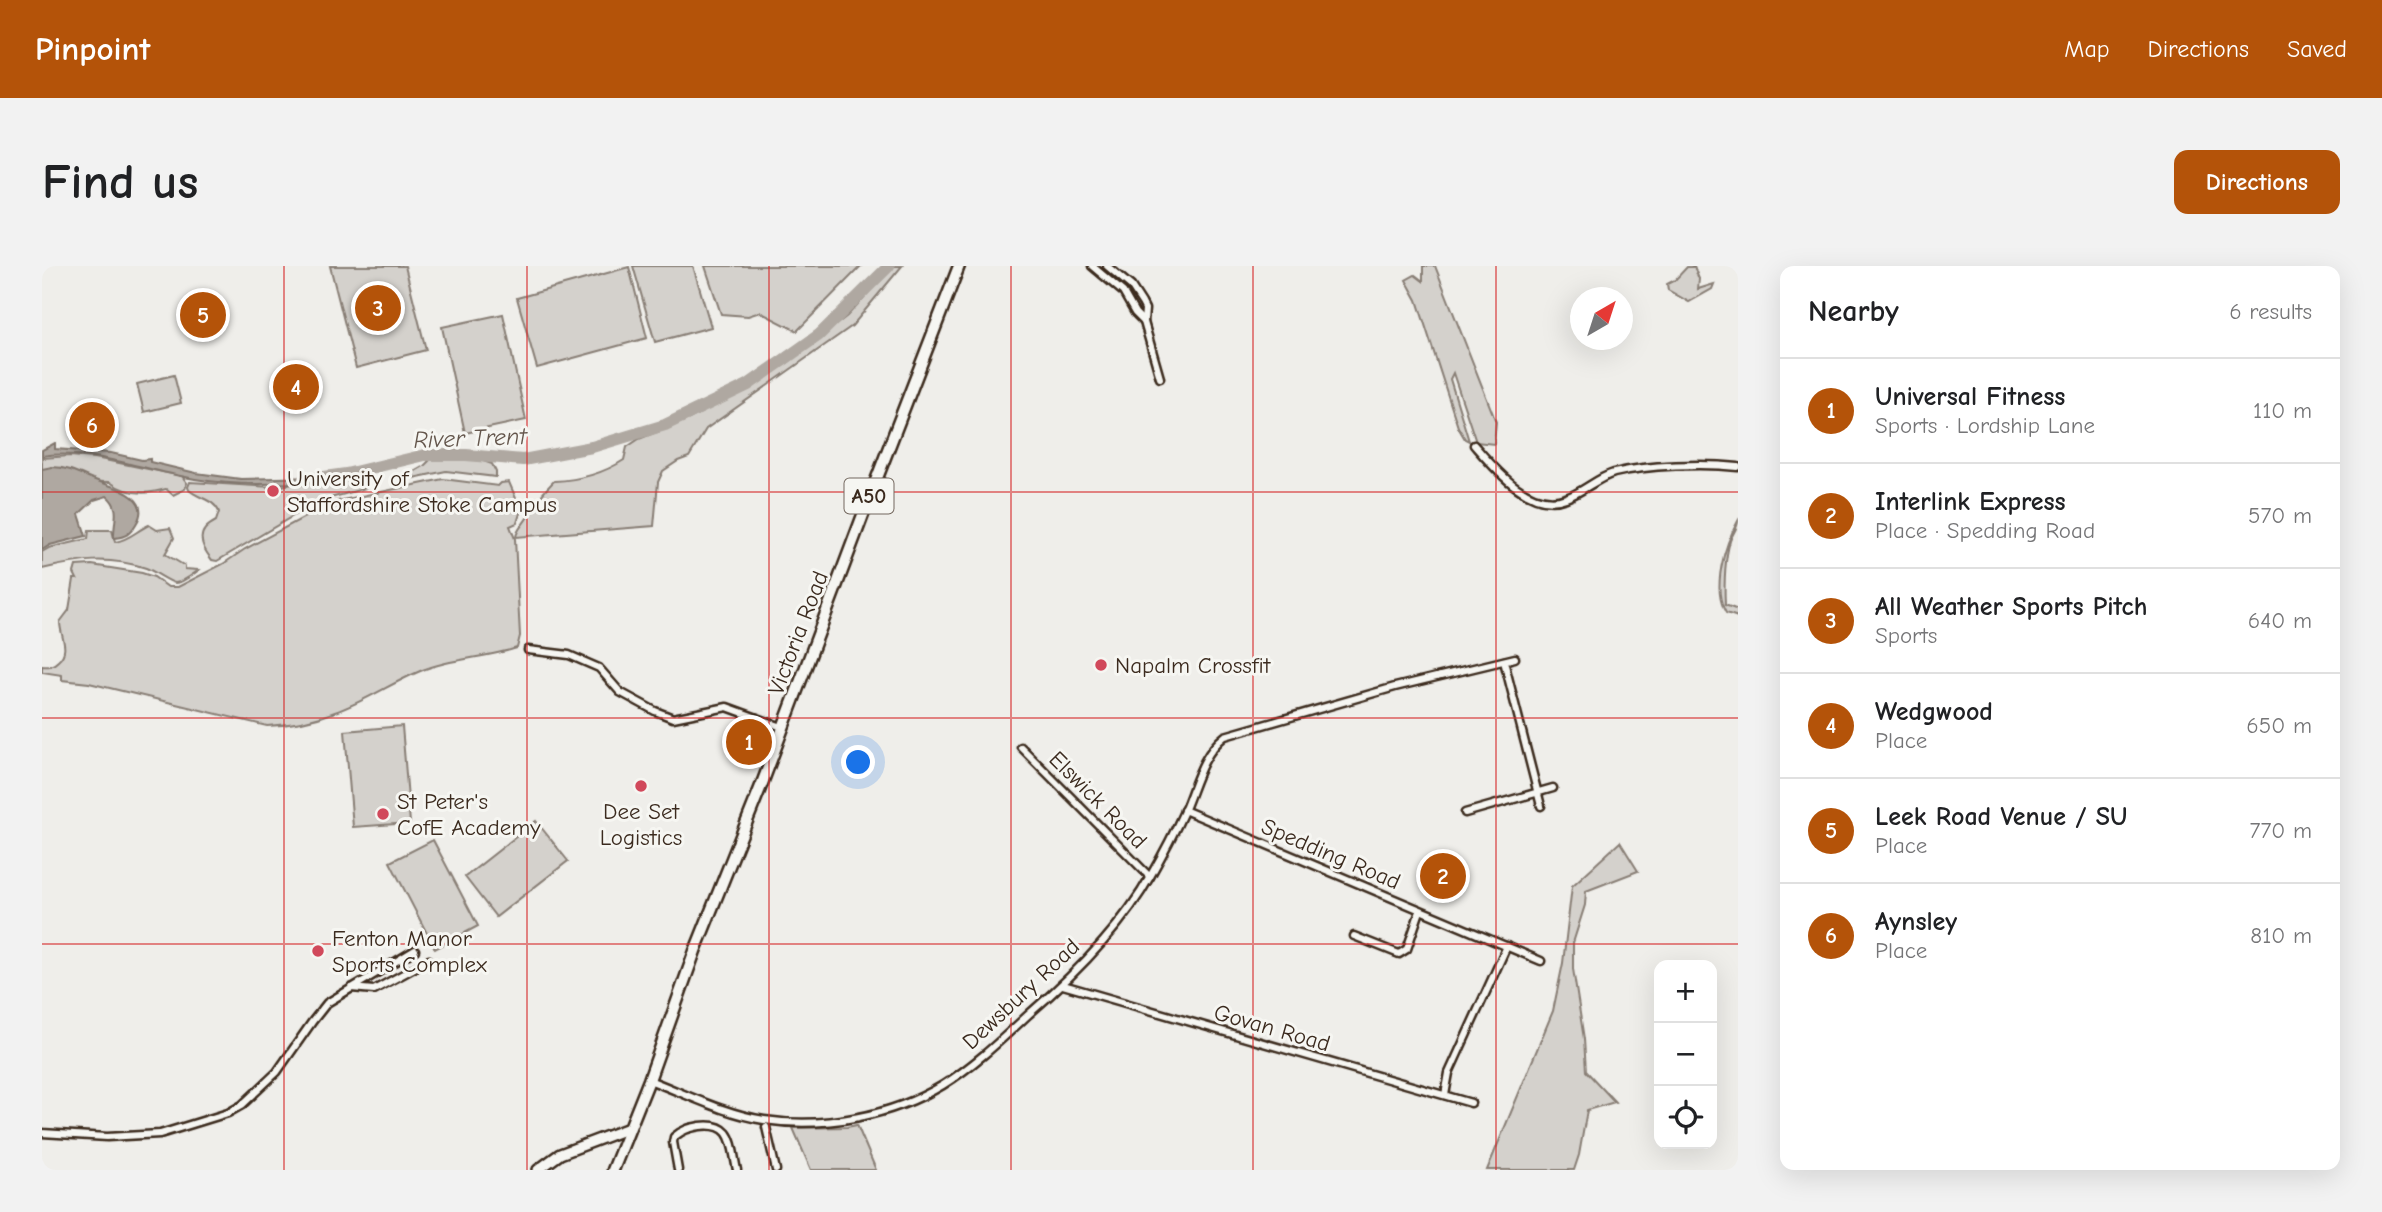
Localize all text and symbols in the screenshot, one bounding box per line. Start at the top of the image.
text: Pinpoint [35,30,150,68]
text: Map [2064,35,2110,63]
text: Directions [2148,35,2249,63]
text: Saved [2287,35,2347,63]
button: Directions [2174,150,2340,214]
text: Find us [42,154,198,210]
pin: 3 [355,282,401,334]
north arrow [1570,287,1633,350]
pin: 5 [180,289,226,341]
text: Nearby [1808,294,1899,329]
text: 6 results [2229,298,2312,325]
pin: 4 [273,361,319,413]
text: Universal Fitness [1875,382,2065,412]
text: 1 [1826,397,1836,424]
text: 110 m [2253,397,2312,424]
pin: 6 [69,399,115,451]
text: Sports · Lordship Lane [1875,412,2095,439]
water label: River Trent [413,422,529,454]
place label: University of Staffordshire Stoke Campus [287,465,557,518]
road number: A50 [844,478,894,513]
marker: University of Staffordshire Stoke Campus [265,483,281,499]
text: Interlink Express [1875,487,2066,517]
text: 2 [1825,502,1837,529]
text: 570 m [2248,502,2312,529]
text: Place · Spedding Road [1875,517,2095,544]
street label: Victoria Road [762,567,834,699]
text: All Weather Sports Pitch [1875,592,2147,622]
text: 3 [1825,607,1837,634]
text: 640 m [2248,607,2312,634]
text: Sports [1875,622,1937,649]
place label: Napalm Crossfit [1115,652,1272,679]
marker: Napalm Crossfit [1093,657,1109,673]
text: Wedgwood [1875,697,1993,727]
text: 4 [1826,712,1836,739]
text: 650 m [2246,712,2312,739]
pin: 1 [726,716,772,768]
text: Place [1875,727,1927,754]
your location [841,745,875,779]
street label: Elswick Road [1044,746,1152,854]
marker: Dee Set Logistics [633,778,649,794]
place label: St Peter's CofE Academy [397,788,541,841]
place label: Dee Set Logistics [600,798,682,851]
text: Leek Road Venue / SU [1875,802,2127,832]
marker: St Peter's CofE Academy [375,806,391,822]
street label: Spedding Road [1257,813,1405,895]
text: 5 [1825,817,1837,844]
text: 770 m [2250,817,2312,844]
text: Place [1875,832,1927,859]
pin: 2 [1420,850,1466,902]
text: Aynsley [1875,907,1957,937]
text: 6 [1825,922,1837,949]
text: 810 m [2250,922,2312,949]
place label: Fenton Manor Sports Complex [332,925,487,978]
street label: Dewsbury Road [957,933,1085,1055]
text: Place [1875,937,1927,964]
marker: Fenton Manor Sports Complex [310,943,326,959]
map controls [1654,960,1717,1149]
button: + [1654,960,1717,1023]
street label: Govan Road [1211,999,1333,1057]
button: − [1654,1023,1717,1086]
button: locate [1654,1086,1717,1149]

